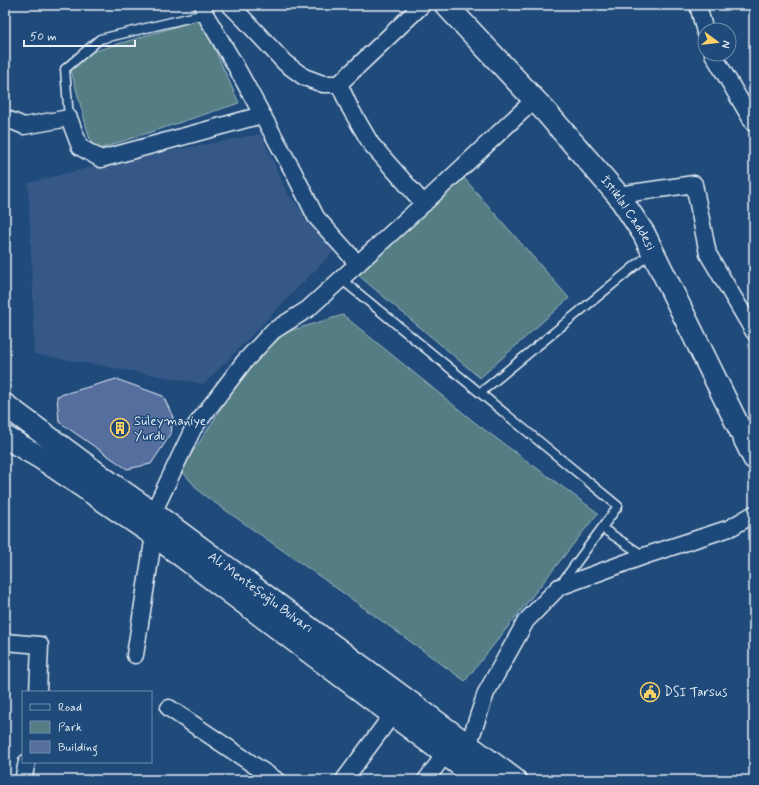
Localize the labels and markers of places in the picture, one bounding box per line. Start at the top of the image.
place label: Süleymaniye Yurdu [134,413,206,445]
building icon: Süleymaniye Yurdu [109,417,131,439]
public building icon: DSI Tarsus [639,681,661,703]
place label: DSI Tarsus [664,684,727,701]

